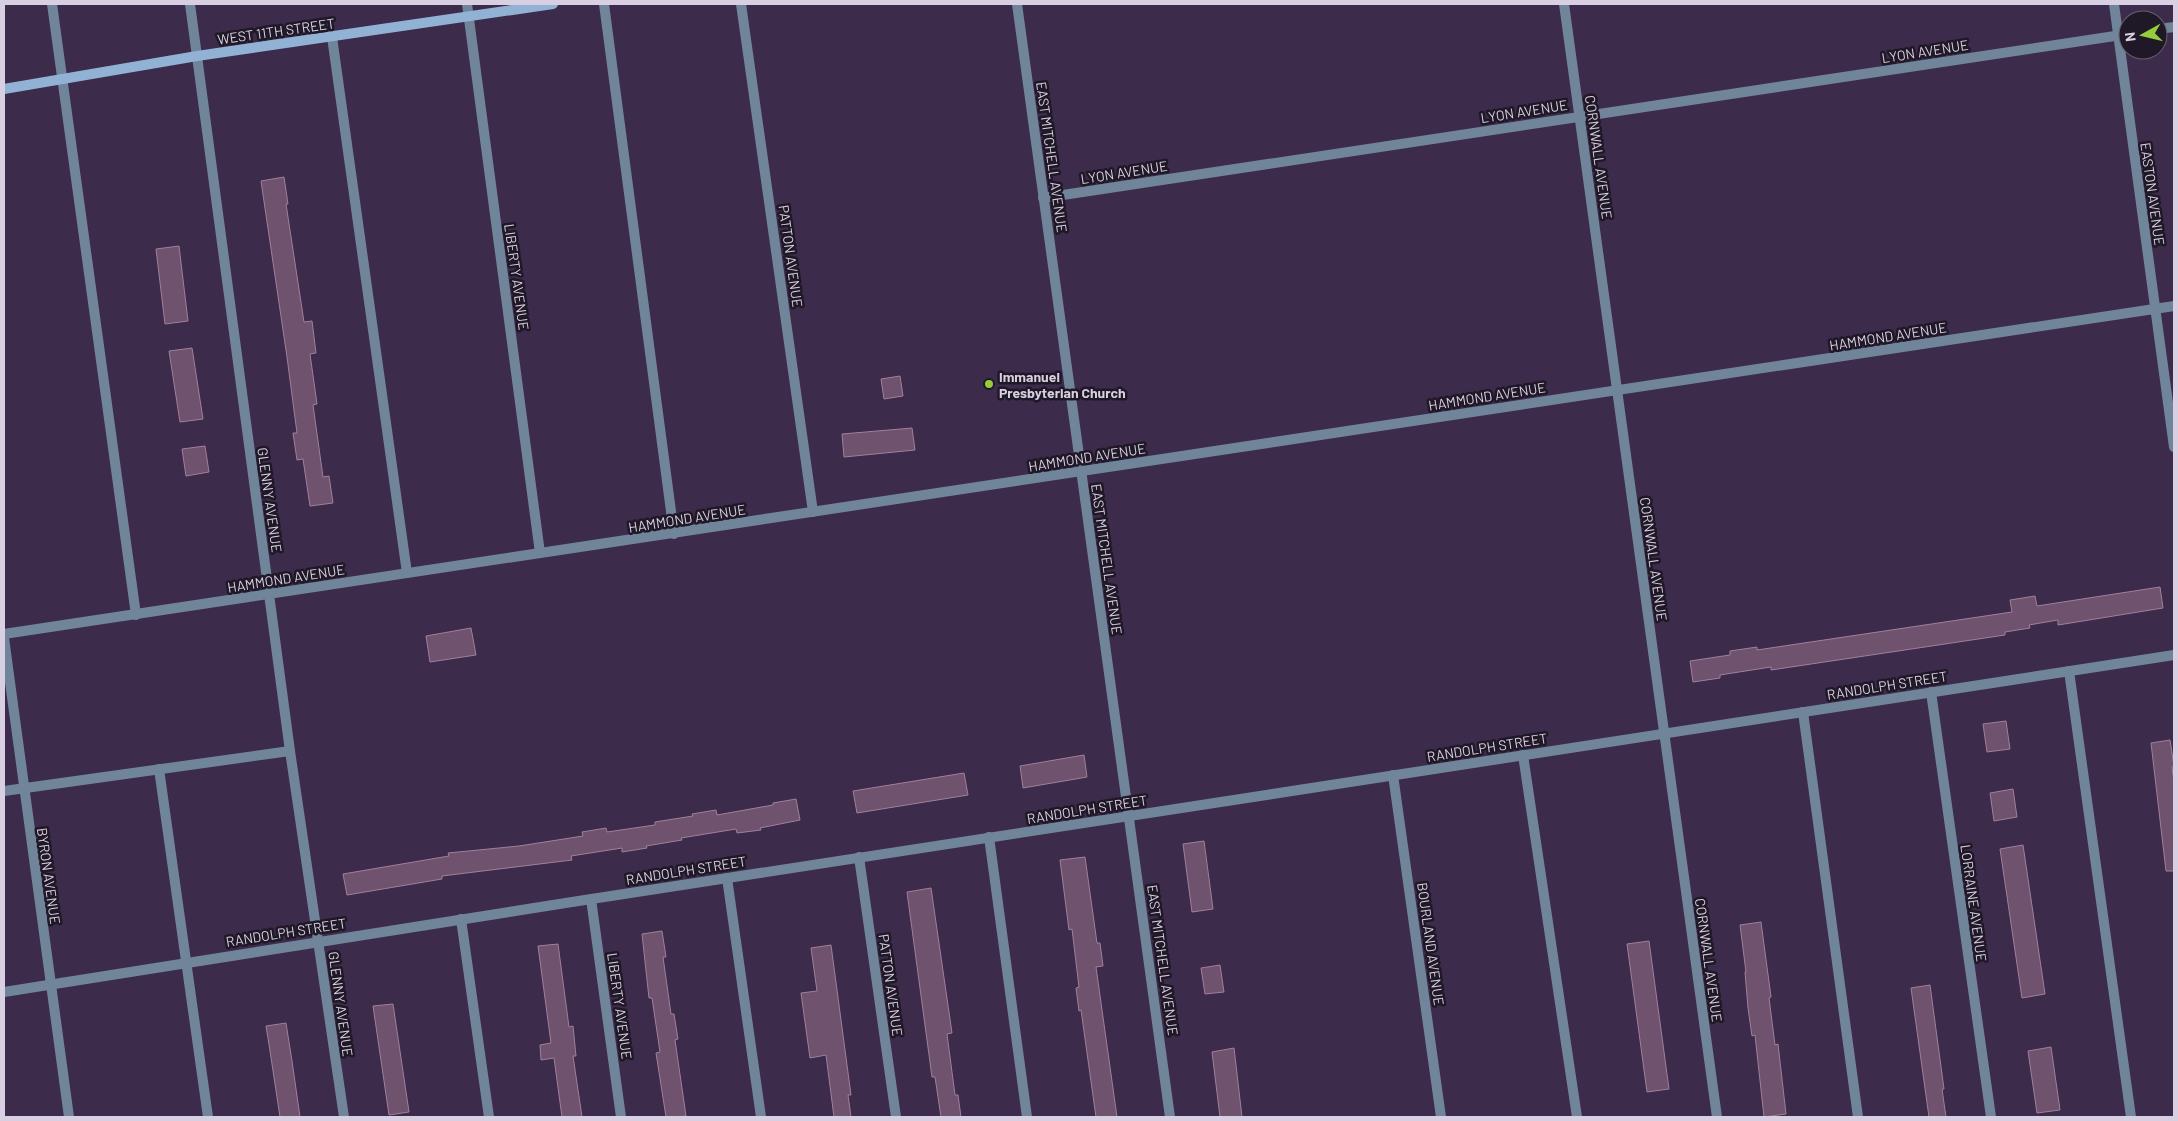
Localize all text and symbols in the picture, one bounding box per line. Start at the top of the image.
north arrow [2118,10,2168,60]
street label: WEST 11TH STREET [216,14,336,48]
text: N [2121,31,2139,43]
street label: LYON AVENUE [1880,36,1970,66]
street label: EAST MITCHELL AVENUE [1033,80,1071,234]
street label: CORNWALL AVENUE [1582,94,1616,220]
street label: LYON AVENUE [1479,96,1569,126]
street label: EASTON AVENUE [2137,141,2169,247]
street label: LYON AVENUE [1079,157,1169,187]
street label: PATTON AVENUE [775,204,807,308]
street label: LIBERTY AVENUE [501,223,533,331]
street label: HAMMOND AVENUE [1828,318,1948,354]
place label: Immanuel Presbyterian Church [999,368,1126,401]
marker: Immanuel Presbyterian Church [983,378,995,390]
street label: HAMMOND AVENUE [1427,378,1547,414]
street label: HAMMOND AVENUE [1027,439,1147,475]
street label: GLENNY AVENUE [254,446,286,554]
street label: EAST MITCHELL AVENUE [1088,482,1126,636]
street label: CORNWALL AVENUE [1637,496,1671,622]
street label: HAMMOND AVENUE [627,500,747,536]
street label: HAMMOND AVENUE [226,560,346,596]
street label: RANDOLPH STREET [1826,667,1948,703]
street label: RANDOLPH STREET [1426,729,1548,765]
street label: RANDOLPH STREET [1026,791,1148,827]
street label: BYRON AVENUE [34,827,64,925]
street label: LORRAINE AVENUE [1957,843,1991,963]
street label: RANDOLPH STREET [625,852,747,888]
street label: BOURLAND AVENUE [1414,881,1448,1007]
street label: EAST MITCHELL AVENUE [1144,883,1182,1037]
street label: CORNWALL AVENUE [1692,897,1726,1023]
street label: RANDOLPH STREET [225,914,347,950]
street label: PATTON AVENUE [875,933,907,1037]
street label: GLENNY AVENUE [325,950,357,1058]
street label: LIBERTY AVENUE [604,952,636,1060]

